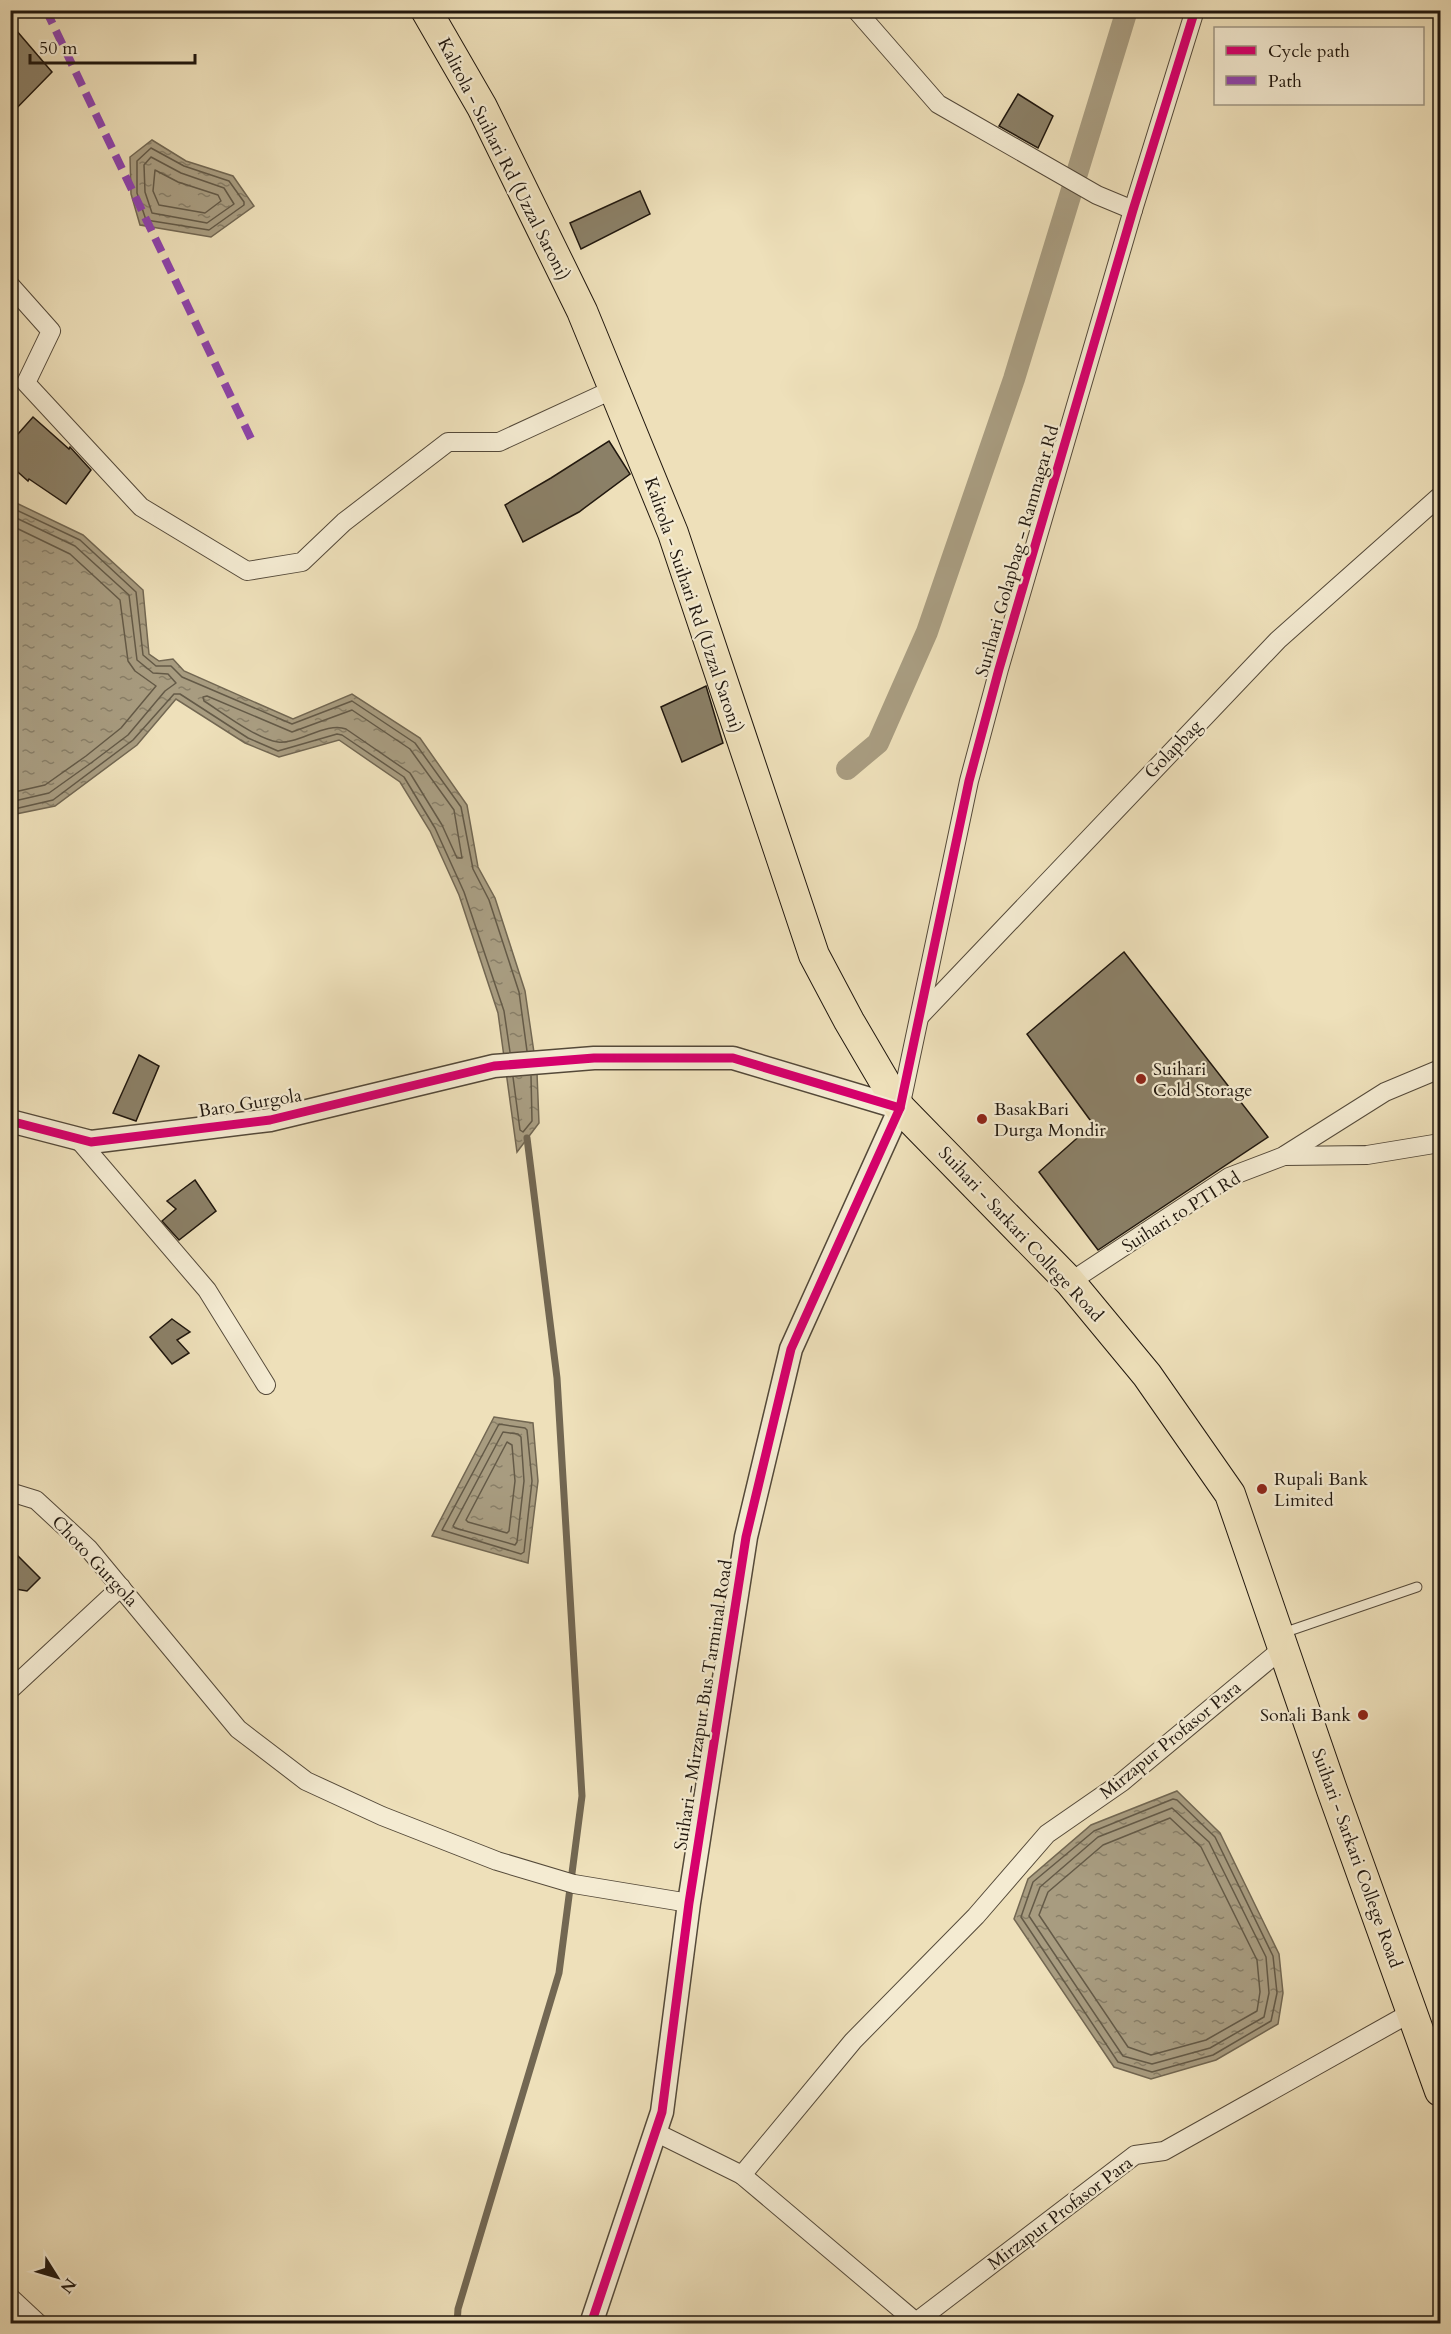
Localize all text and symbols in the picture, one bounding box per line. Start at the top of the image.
scale bar [30,27,195,65]
legend [1214,27,1424,105]
street label: Kalitola - Suihari Rd (Uzzal Saroni) [431,34,576,285]
text: 50 m [39,36,78,61]
text: Cycle path [1268,39,1350,64]
text: Path [1268,69,1302,94]
street label: Surihari Golapbag - Ramnagar Rd [970,422,1066,680]
street label: Kalitola - Suihari Rd (Uzzal Saroni) [638,474,749,736]
street label: Golapbag [1139,714,1208,784]
place label: Suihari Cold Storage [1153,1057,1253,1103]
marker: Suihari Cold Storage [1134,1072,1148,1086]
street label: Baro Gurgola [197,1083,304,1124]
place label: BasakBari Durga Mondir [994,1097,1106,1143]
marker: BasakBari Durga Mondir [975,1112,989,1126]
street label: Suihari - Sarkari College Road [932,1141,1109,1328]
street label: Suihari to PTI Rd [1117,1166,1246,1259]
place label: Rupali Bank Limited [1274,1467,1368,1513]
marker: Rupali Bank Limited [1255,1482,1269,1496]
street label: Choto Gurgola [46,1510,144,1613]
street label: Suihari - Mirzapur Bus Tarminal Road [668,1558,739,1852]
street label: Mirzapur Profasor Para [1094,1675,1246,1805]
place label: Sonali Bank [1260,1703,1351,1728]
marker: Sonali Bank [1356,1708,1370,1722]
street label: Suihari - Sarkari College Road [1305,1745,1408,1972]
street label: Mirzapur Profasor Para [983,2151,1138,2276]
north arrow [27,2247,87,2307]
text: N [55,2273,81,2298]

